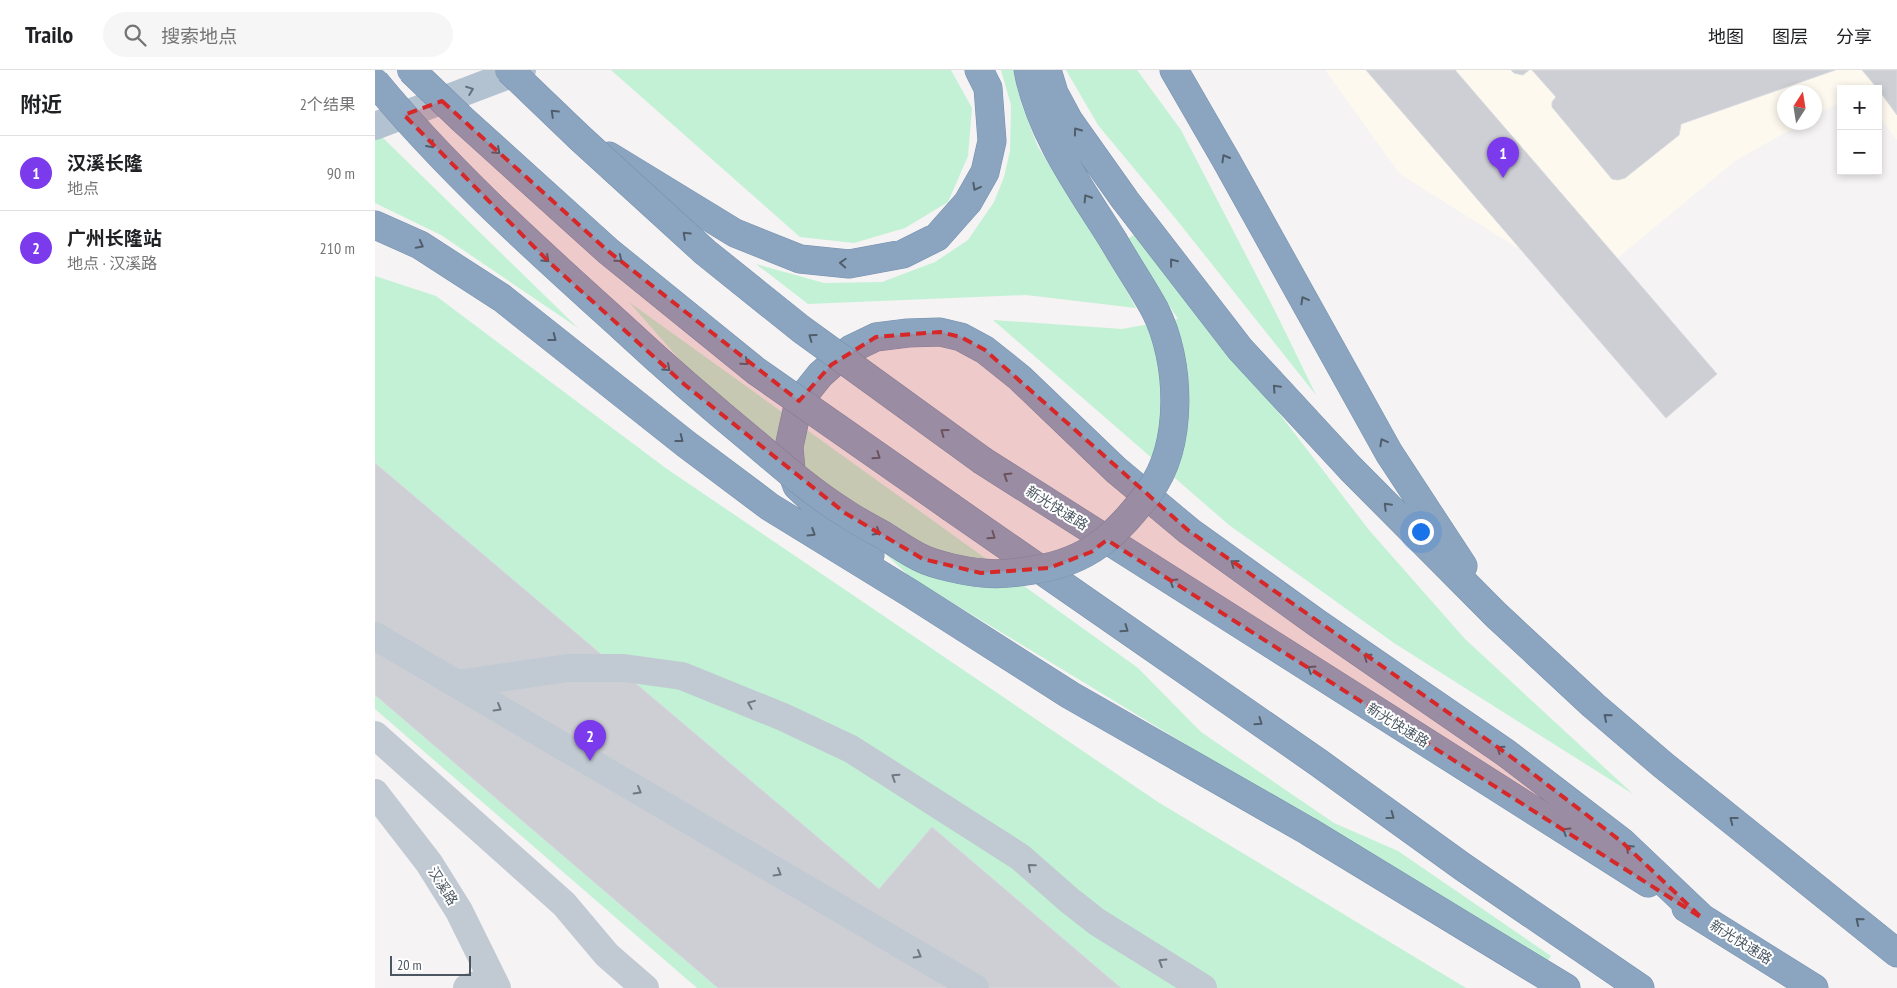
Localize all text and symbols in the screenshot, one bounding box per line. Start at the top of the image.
search box [103,12,453,57]
text: Trailo [25,19,73,50]
icon: search [121,21,149,49]
text: 搜索地点 [161,24,237,48]
text: 地图 [1708,25,1744,48]
text: 图层 [1772,25,1808,48]
text: 分享 [1836,25,1872,48]
north arrow [1777,85,1822,130]
map controls [1837,85,1882,175]
button: + [1837,85,1882,130]
one-way arrow [465,86,473,96]
text: 附近 [20,91,62,118]
text: 2个结果 [300,94,355,114]
one-way arrow [550,110,559,119]
one-way arrow [1074,127,1083,137]
button: − [1837,130,1882,175]
pin: 1 [1487,137,1519,178]
one-way arrow [425,139,434,148]
one-way arrow [492,145,501,154]
text: 汉溪长隆 [67,151,143,175]
one-way arrow [1222,155,1232,164]
text: 1 [32,163,40,183]
text: 90 m [327,163,355,183]
text: 地点 [67,178,99,198]
one-way arrow [973,182,983,191]
one-way arrow [1083,195,1093,204]
text: 广州长隆站 [67,226,162,250]
one-way arrow [682,232,691,241]
text: 2 [32,238,40,258]
text: 210 m [320,238,355,258]
one-way arrow [414,239,423,249]
text: 地点 · 汉溪路 [67,253,157,273]
one-way arrow [540,253,549,262]
one-way arrow [613,254,622,263]
one-way arrow [839,257,847,268]
one-way arrow [1171,259,1179,268]
one-way arrow [1301,296,1311,305]
one-way arrow [547,332,556,341]
one-way arrow [808,334,818,343]
one-way arrow [739,356,748,364]
one-way arrow [661,362,670,371]
one-way arrow [1273,384,1282,393]
one-way arrow [941,430,950,438]
one-way arrow [674,433,683,441]
one-way arrow [1380,438,1390,447]
one-way arrow [871,450,881,459]
one-way arrow [1003,473,1012,482]
street label: 新光快速路 [1023,482,1091,534]
one-way arrow [1384,503,1393,512]
your location [1408,519,1434,545]
one-way arrow [872,526,881,536]
one-way arrow [807,527,816,536]
one-way arrow [986,530,996,539]
one-way arrow [1230,560,1240,569]
one-way arrow [1170,579,1179,588]
one-way arrow [1119,623,1129,632]
one-way arrow [1363,654,1372,663]
one-way arrow [1307,666,1316,675]
one-way arrow [747,699,756,710]
street label: 新光快速路 [1364,699,1432,751]
one-way arrow [492,702,501,712]
one-way arrow [1604,714,1613,722]
one-way arrow [1253,716,1262,725]
pin: 2 [574,720,606,761]
one-way arrow [1496,746,1506,755]
one-way arrow [892,774,901,784]
one-way arrow [633,784,642,794]
one-way arrow [1385,810,1394,818]
one-way arrow [1730,817,1739,825]
one-way arrow [1562,828,1571,838]
one-way arrow [1626,845,1635,854]
street label: 汉溪路 [424,863,462,909]
one-way arrow [1027,863,1036,872]
one-way arrow [773,866,782,876]
street label: 新光快速路 [1707,916,1775,968]
one-way arrow [1856,918,1865,927]
one-way arrow [913,949,922,959]
scale bar [390,953,471,976]
text: 20 m [397,956,422,974]
one-way arrow [1158,959,1167,968]

